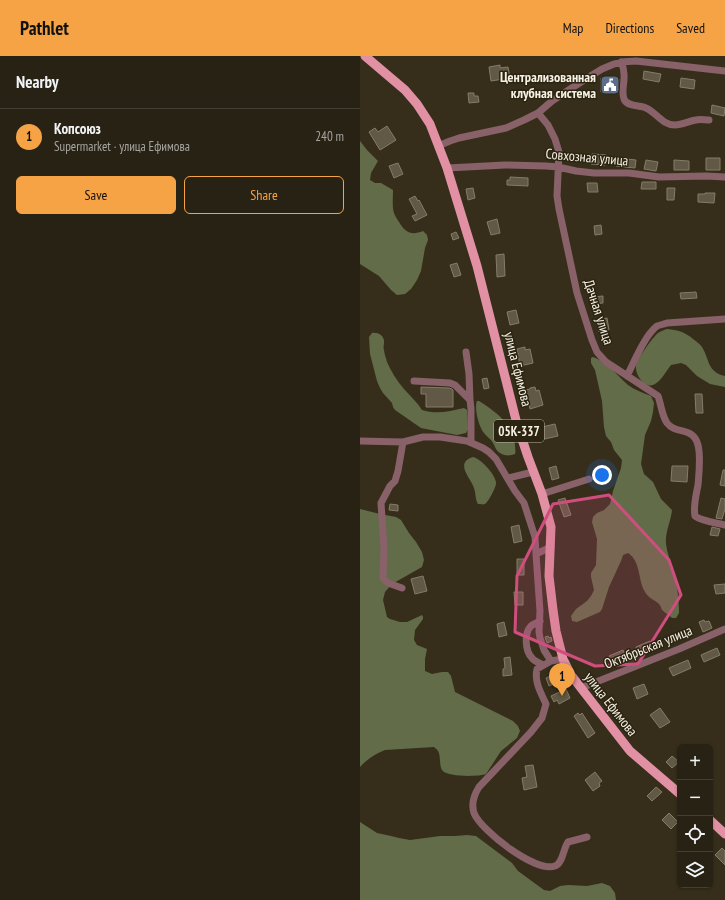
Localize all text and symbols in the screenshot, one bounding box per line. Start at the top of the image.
text: Pathlet [20,16,69,40]
text: Map [563,19,583,37]
text: Directions [605,19,654,37]
text: Saved [676,19,705,37]
place label: Централизованная клубная система [500,68,596,102]
text: Nearby [16,71,59,93]
public building icon: Централизованная клубная система [599,74,621,96]
text: Копсоюз [54,119,101,138]
text: 1 [26,128,32,145]
text: 240 m [315,128,344,145]
text: Supermarket · улица Ефимова [54,138,190,155]
street label: Совхозная улица [545,144,629,170]
button: Save [16,176,176,214]
button: Share [184,176,344,214]
street label: Дачная улица [580,277,618,347]
street label: улица Ефимова [500,330,536,408]
road number: 05К-337 [494,420,544,442]
your location [592,465,612,485]
street label: Октябрьская улица [601,621,695,673]
pin: 1 [549,663,575,696]
street label: улица Ефимова [580,668,642,740]
map controls [677,744,713,888]
button: + [677,744,713,780]
button: − [677,780,713,816]
button: locate [677,816,713,852]
button: layers [677,852,713,888]

